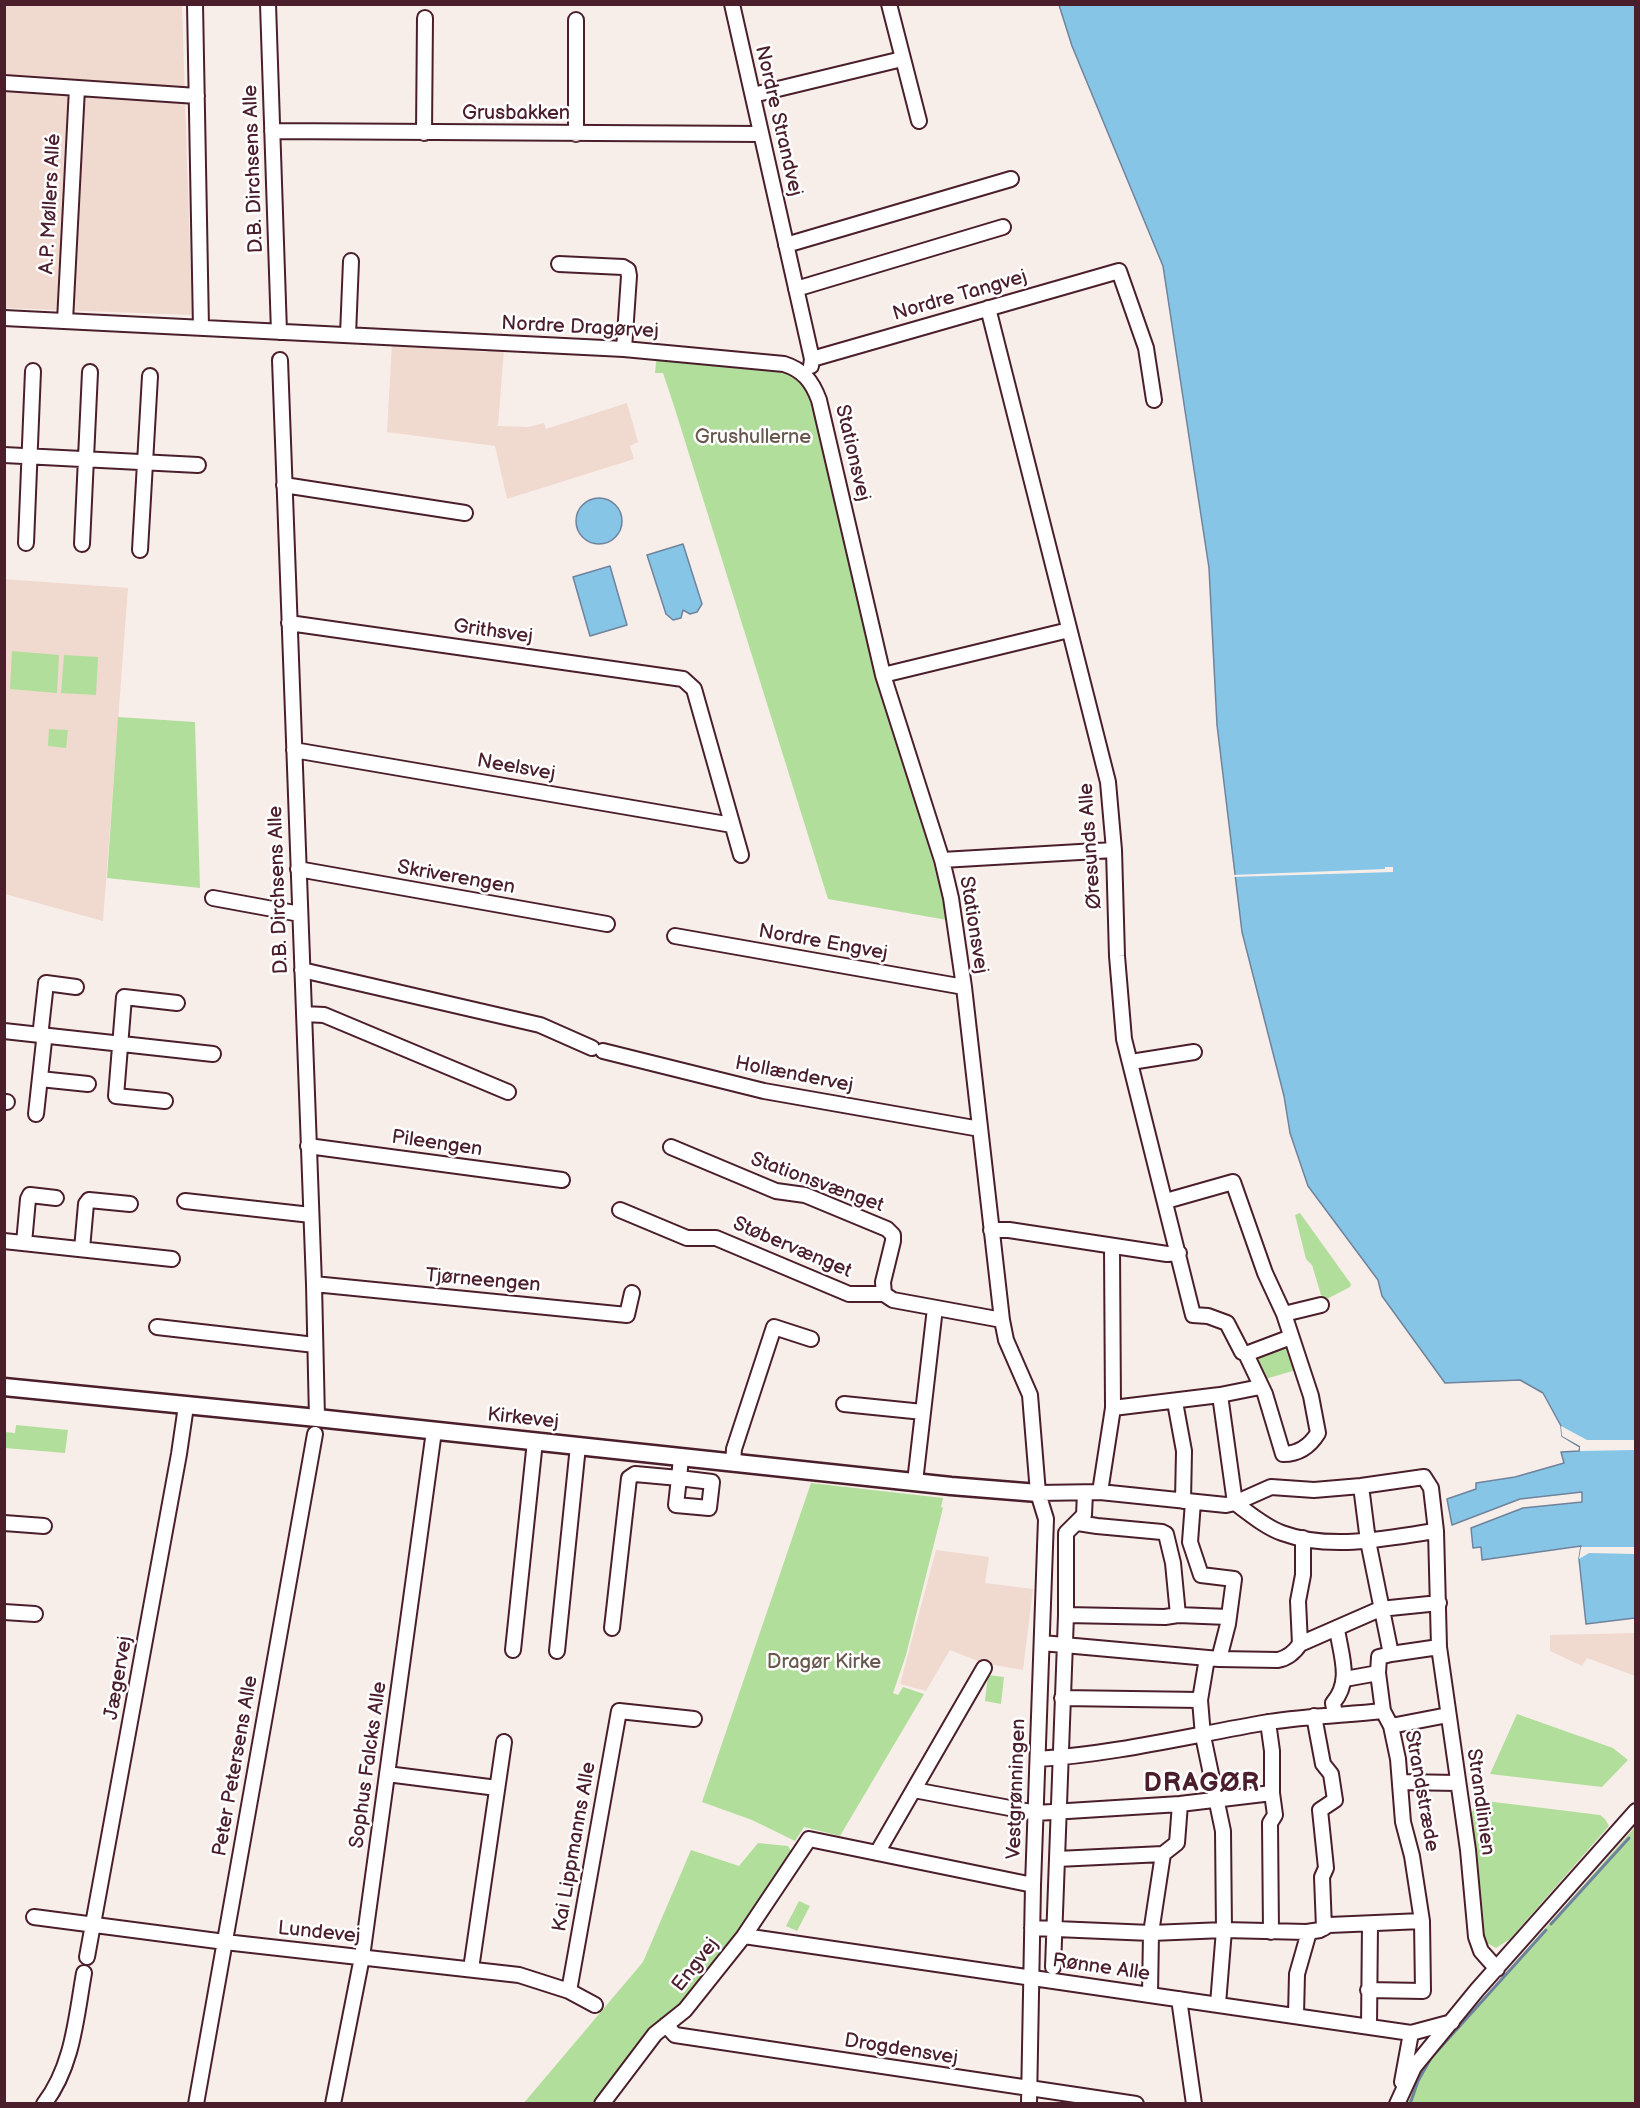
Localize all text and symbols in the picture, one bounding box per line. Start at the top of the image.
street label: Nordre Strandvej [749,43,807,199]
street label: D.B. Dirchsens Alle [239,84,269,254]
street label: Grusbakken [462,102,570,126]
street label: A.P. Møllers Allé [35,133,67,275]
street label: Nordre Tangvej [890,265,1030,327]
street label: Nordre Dragørvej [501,312,659,344]
street label: Stationsvej [829,402,875,504]
park label: Grushullerne [695,426,811,450]
street label: Grithsvej [452,615,534,649]
street label: Neelsvej [475,749,557,787]
street label: Øresunds Alle [1075,782,1107,910]
street label: D.B. Dirchsens Alle [264,805,294,975]
street label: Skriverengen [395,856,517,900]
street label: Stationsvej [953,875,993,975]
street label: Nordre Engvej [757,920,889,966]
street label: Hollændervej [733,1052,855,1098]
street label: Pileengen [390,1126,484,1162]
street label: Stationsvænget [747,1148,887,1218]
street label: Støbervænget [729,1212,855,1284]
street label: Tjørneengen [424,1264,542,1298]
street label: Kirkevej [486,1403,560,1435]
street label: Jægervej [100,1634,138,1722]
park label: Dragør Kirke [767,1651,881,1675]
street label: Peter Petersens Alle [208,1674,264,1858]
street label: Sophus Falcks Alle [345,1680,393,1850]
street label: Vestgrønningen [1003,1718,1031,1860]
street label: Strandstræde [1399,1728,1443,1854]
street label: Strandlinien [1461,1747,1499,1857]
street label: Kai Lippmanns Alle [548,1760,602,1934]
district label: DRAGØR [1144,1768,1260,1800]
street label: Lundevej [276,1917,362,1949]
street label: Engvej [667,1933,725,1997]
street label: Rønne Alle [1051,1949,1151,1987]
street label: Drogdensvej [842,2029,960,2071]

